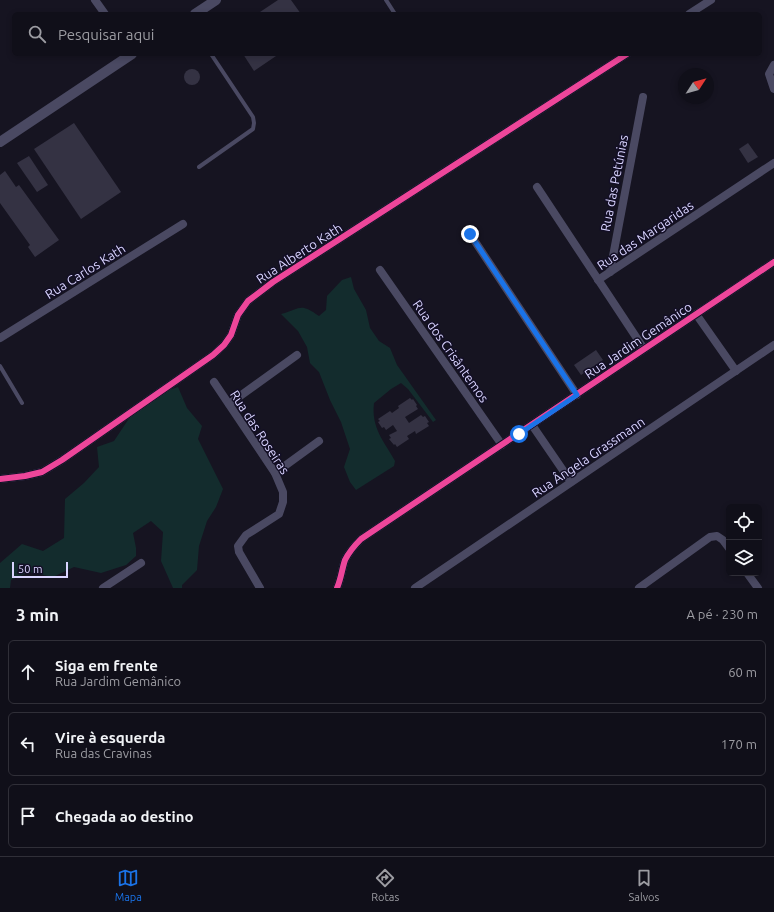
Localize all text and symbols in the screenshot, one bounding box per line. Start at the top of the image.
search box [12,12,762,56]
icon: search [26,23,48,45]
text: Pesquisar aqui [58,26,154,43]
north arrow [678,68,714,104]
street label: Rua das Petúnias [598,133,630,233]
street label: Rua das Margaridas [594,197,696,272]
street label: Rua Alberto Kath [253,220,345,286]
route end [461,225,479,243]
street label: Rua Carlos Kath [42,241,128,301]
street label: Rua dos Crisântemos [410,297,492,405]
street label: Rua Jardim Gemânico [582,299,694,381]
street label: Rua das Roseiras [228,388,292,477]
street label: Rua Ângela Grassmann [529,414,647,500]
route start [510,425,528,443]
map controls [726,504,762,576]
button: locate [726,504,762,540]
button: layers [726,540,762,576]
scale bar [12,560,68,579]
text: 50 m [18,563,42,575]
text: 3 min [16,605,59,624]
text: A pé · 230 m [686,607,758,621]
text: Siga em frente [55,657,158,674]
icon: ahead [17,661,39,683]
text: 60 m [728,665,757,679]
text: Rua Jardim Gemânico [55,674,181,688]
text: Vire à esquerda [55,729,165,746]
icon: left [17,733,39,755]
text: 170 m [721,737,757,751]
text: Rua das Cravinas [55,746,152,760]
icon: arrive [17,805,39,827]
text: Chegada ao destino [55,808,194,825]
tab: Mapa [115,867,142,903]
tab: Rotas [371,867,399,903]
tab: Salvos [628,867,659,903]

